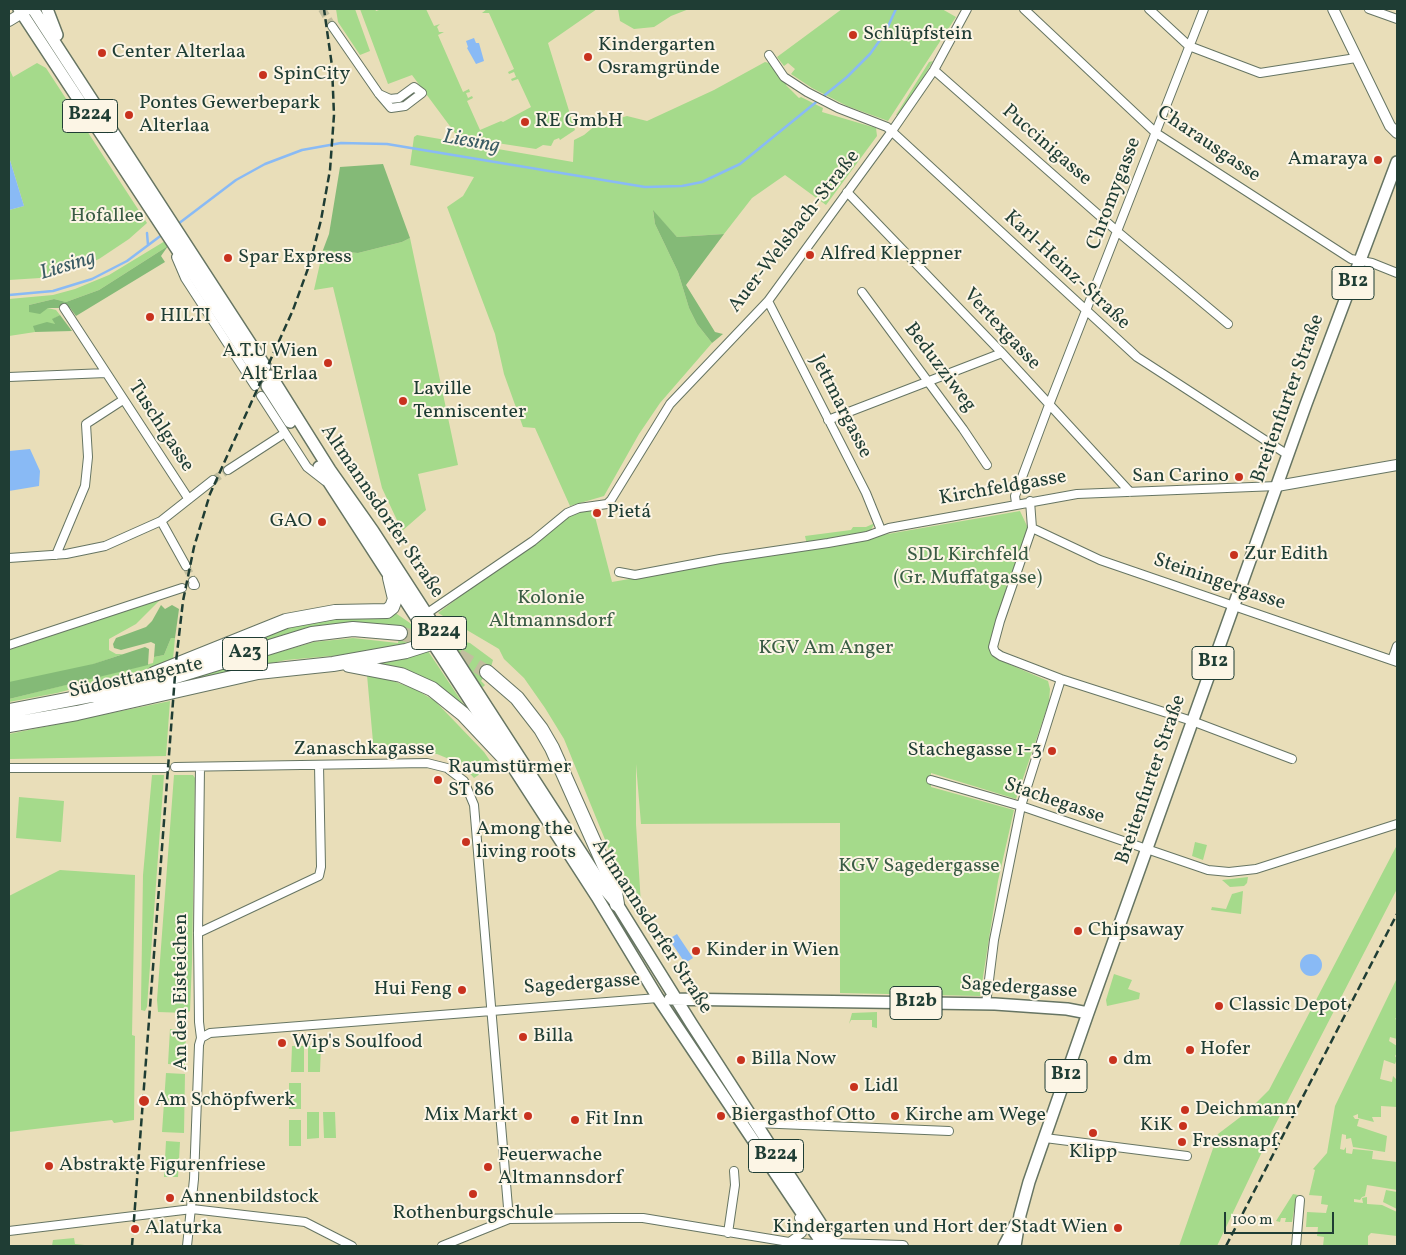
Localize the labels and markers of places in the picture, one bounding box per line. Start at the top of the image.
place label: Schlüpfstein [863,23,973,47]
marker: Schlüpfstein [847,29,859,41]
place label: Kindergarten Osramgründe [598,34,720,81]
place label: Center Alterlaa [112,41,246,65]
marker: Center Alterlaa [96,47,108,59]
marker: Kindergarten Osramgründe [582,51,594,63]
place label: SpinCity [273,63,350,87]
marker: SpinCity [257,69,269,81]
place label: Pontes Gewerbepark Alterlaa [139,92,320,139]
marker: Pontes Gewerbepark Alterlaa [123,109,135,121]
place label: RE GmbH [535,110,623,134]
marker: RE GmbH [519,116,531,128]
place label: Amaraya [1288,148,1368,172]
marker: Amaraya [1372,154,1384,166]
place label: Alfred Kleppner [820,243,962,267]
place label: Spar Express [238,246,352,270]
marker: Alfred Kleppner [804,249,816,261]
marker: Spar Express [222,252,234,264]
place label: HILTI [160,305,211,329]
marker: HILTI [144,311,156,323]
place label: A.T.U Wien Alt Erlaa [222,340,318,387]
marker: A.T.U Wien Alt Erlaa [322,357,334,369]
place label: Laville Tenniscenter [413,378,526,425]
marker: Laville Tenniscenter [397,395,409,407]
place label: San Carino [1132,465,1229,489]
marker: San Carino [1233,471,1245,483]
place label: Pietá [607,501,651,525]
marker: Pietá [591,507,603,519]
place label: GAO [270,510,312,534]
marker: GAO [316,516,328,528]
place label: Zur Edith [1244,543,1329,567]
marker: Zur Edith [1228,549,1240,561]
place label: Stachegasse 1-3 [908,739,1042,763]
marker: Stachegasse 1-3 [1046,745,1058,757]
place label: Raumstürmer ST 86 [448,756,571,803]
marker: Raumstürmer ST 86 [432,774,444,786]
place label: Among the living roots [476,818,576,865]
marker: Among the living roots [460,836,472,848]
place label: Chipsaway [1088,919,1184,943]
marker: Chipsaway [1072,925,1084,937]
place label: Kinder in Wien [706,939,840,963]
marker: Kinder in Wien [690,945,702,957]
place label: Hui Feng [374,978,452,1002]
marker: Hui Feng [456,984,468,996]
place label: Classic Depot [1229,994,1347,1018]
marker: Classic Depot [1213,1000,1225,1012]
place label: Billa [533,1025,573,1049]
place label: Wip's Soulfood [292,1031,423,1055]
marker: Billa [517,1031,529,1043]
marker: Wip's Soulfood [276,1037,288,1049]
place label: Hofer [1200,1038,1250,1062]
marker: Hofer [1184,1044,1196,1056]
place label: Billa Now [751,1048,836,1072]
place label: dm [1123,1048,1152,1072]
marker: Billa Now [735,1054,747,1066]
marker: dm [1107,1054,1119,1066]
place label: Lidl [864,1075,898,1099]
marker: Lidl [848,1081,860,1093]
place label: Am Schöpfwerk [155,1089,295,1113]
marker: Am Schöpfwerk [137,1094,151,1108]
place label: Deichmann [1195,1098,1297,1122]
place label: Mix Markt [424,1104,518,1128]
place label: Biergasthof Otto [731,1104,875,1128]
place label: Kirche am Wege [905,1104,1046,1128]
marker: Deichmann [1179,1104,1191,1116]
place label: Fit Inn [585,1108,644,1132]
marker: Mix Markt [522,1110,534,1122]
marker: Biergasthof Otto [715,1110,727,1122]
marker: Kirche am Wege [889,1110,901,1122]
marker: Fit Inn [569,1114,581,1126]
place label: KiK [1140,1114,1173,1138]
marker: KiK [1177,1120,1189,1132]
marker: Klipp [1087,1127,1099,1139]
place label: Fressnapf [1192,1130,1278,1154]
marker: Fressnapf [1176,1136,1188,1148]
place label: Klipp [1069,1141,1117,1165]
place label: Feuerwache Altmannsdorf [498,1144,622,1191]
place label: Abstrakte Figurenfriese [59,1154,266,1178]
marker: Abstrakte Figurenfriese [43,1160,55,1172]
marker: Feuerwache Altmannsdorf [482,1161,494,1173]
place label: Annenbildstock [180,1186,319,1210]
marker: Rothenburgschule [467,1188,479,1200]
marker: Annenbildstock [164,1192,176,1204]
place label: Rothenburgschule [393,1202,553,1226]
place label: Kindergarten und Hort der Stadt Wien [773,1216,1108,1240]
place label: Alaturka [145,1217,222,1241]
marker: Kindergarten und Hort der Stadt Wien [1112,1222,1124,1234]
marker: Alaturka [129,1223,141,1235]

